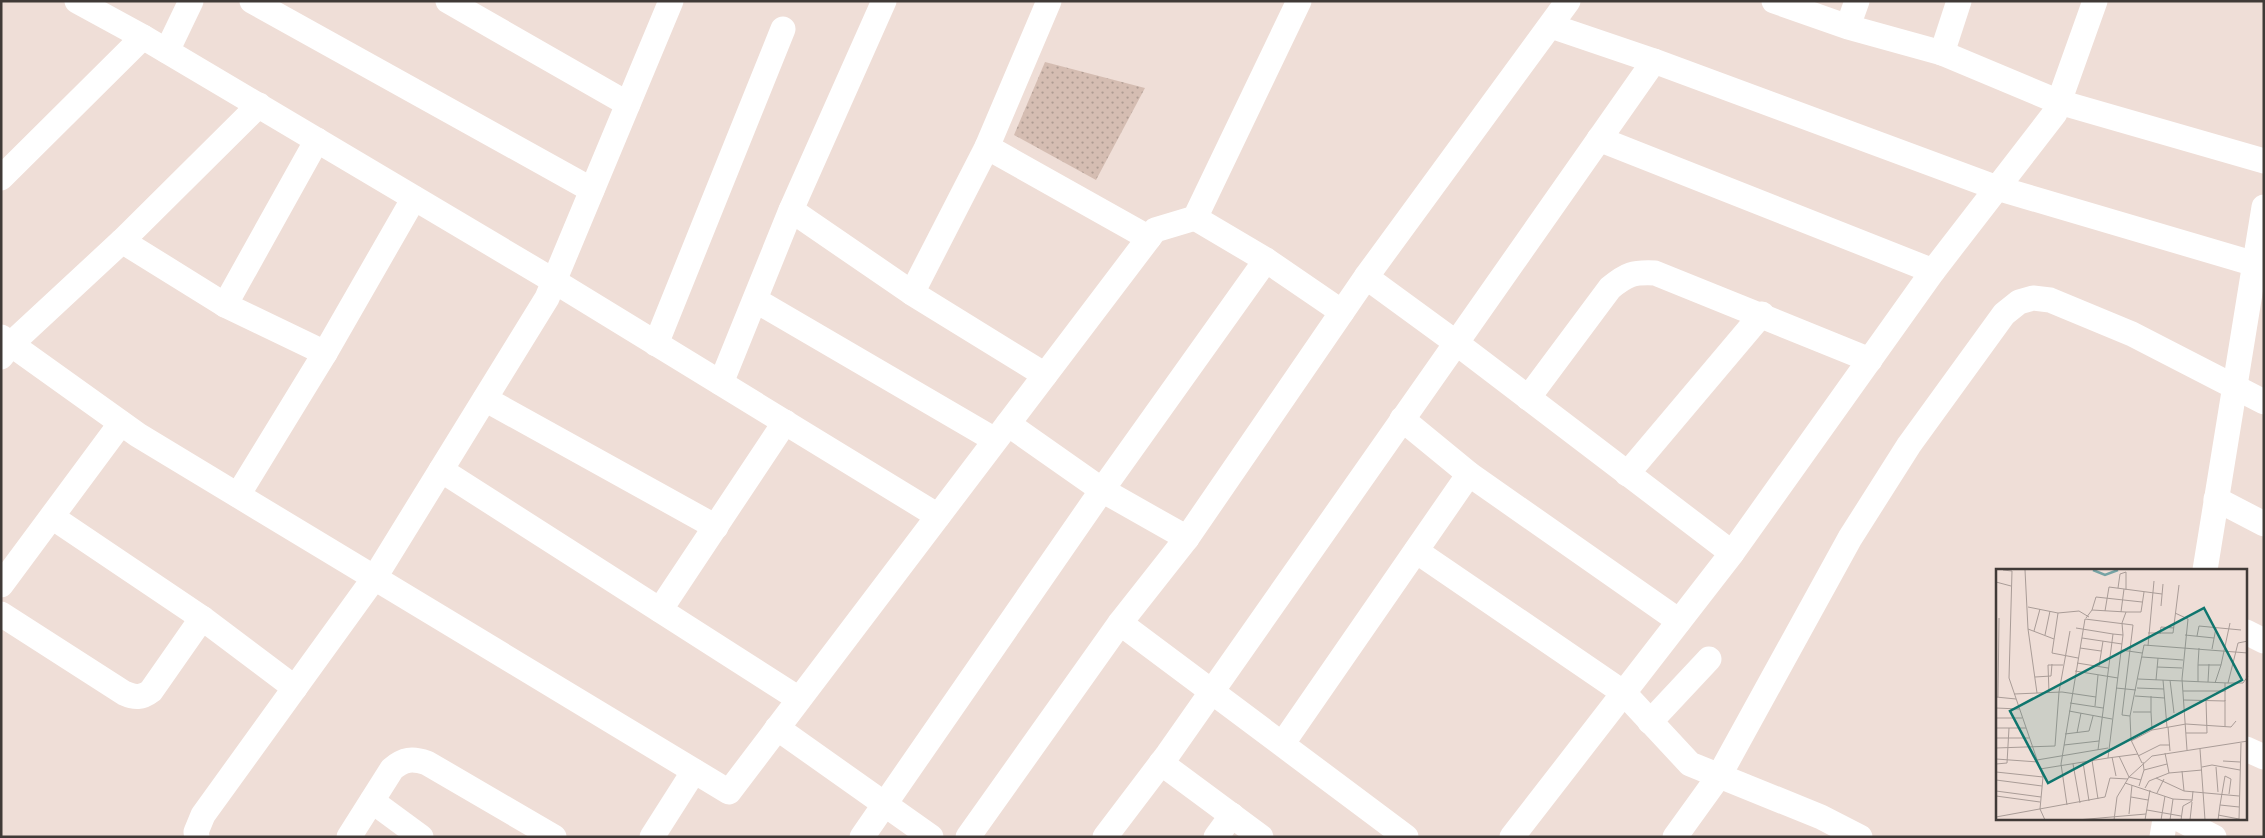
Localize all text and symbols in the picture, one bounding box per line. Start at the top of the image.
inset map [1996,569,2248,820]

